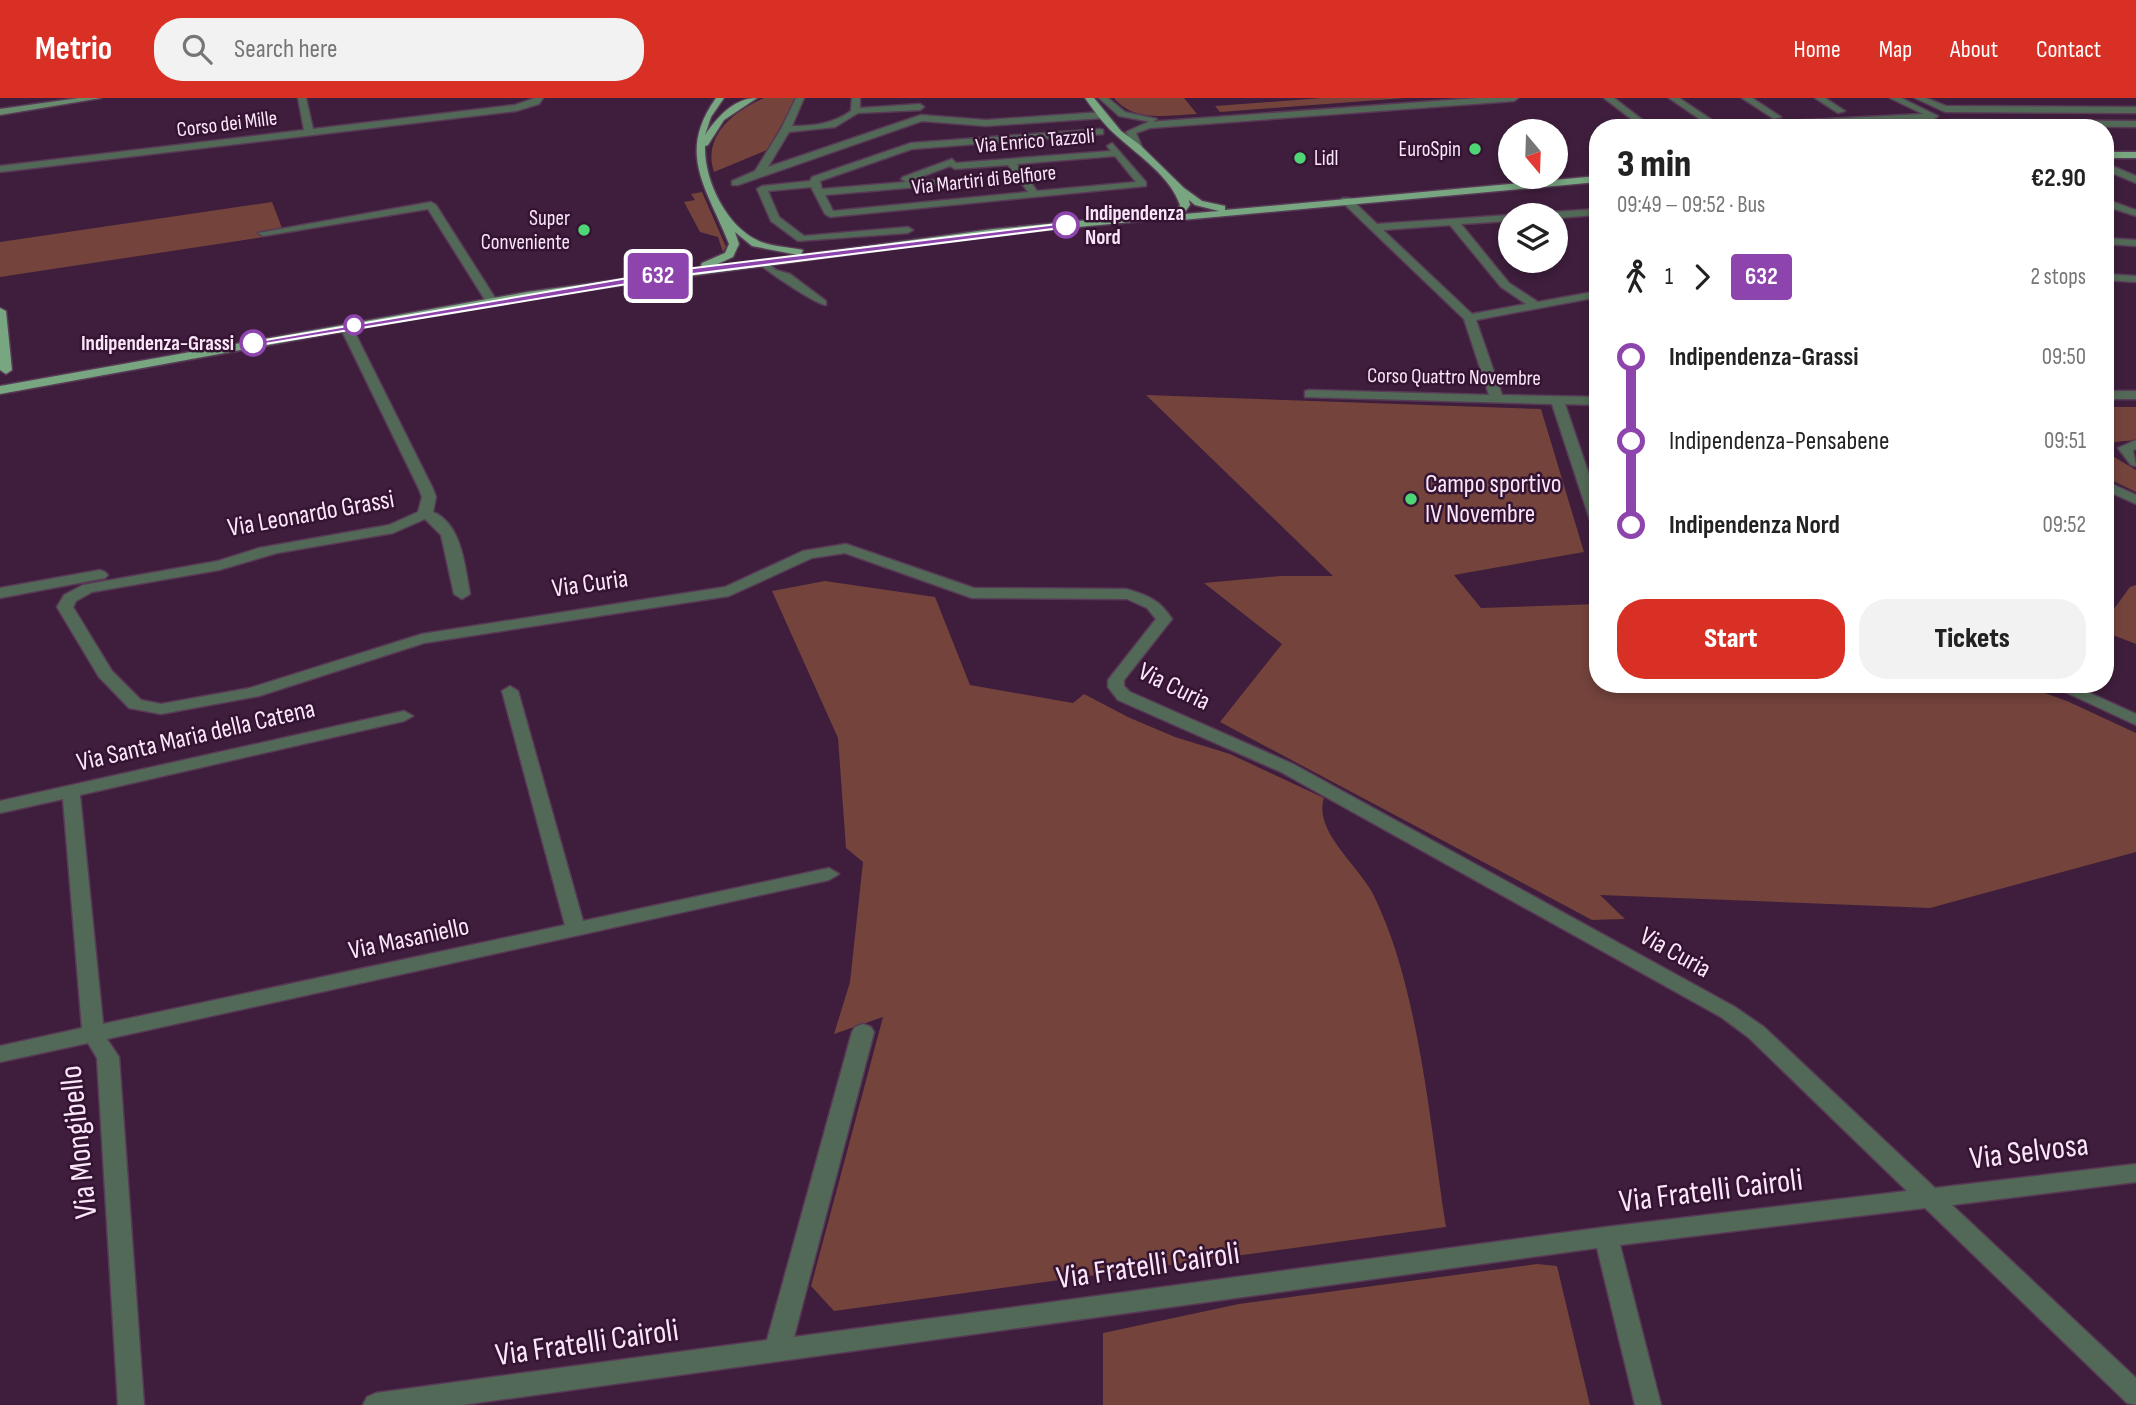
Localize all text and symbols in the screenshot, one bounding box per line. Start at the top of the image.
search box [154,18,644,81]
text: Metrio [35,29,112,69]
icon: search [178,30,216,68]
text: Search here [234,34,337,65]
text: Home [1793,35,1841,64]
text: Map [1879,35,1912,64]
text: About [1950,35,1998,64]
text: Contact [2036,35,2101,64]
street label: Corso dei Mille [175,105,279,143]
north arrow [1498,119,1568,189]
map controls [1498,119,1568,273]
street label: Via Enrico Tazzoli [974,123,1096,159]
place label: EuroSpin [1399,137,1461,162]
marker: EuroSpin [1467,141,1483,157]
text: 3 min [1617,142,1691,187]
place label: Lidl [1314,146,1338,171]
marker: Lidl [1292,150,1308,166]
street label: Via Martiri di Belfiore [911,160,1057,200]
text: €2.90 [2031,163,2086,194]
text: 09:49 – 09:52 · Bus [1617,191,1765,219]
place label: Indipendenza Nord [1085,201,1184,250]
button: layers [1498,203,1568,273]
place label: Super Conveniente [481,206,570,255]
marker: Indipendenza Nord [1053,212,1079,238]
marker: Super Conveniente [576,222,592,238]
line badge: 632 [618,253,698,299]
icon: walk [1617,258,1655,296]
icon: forward [1683,258,1721,296]
text: 632 [642,261,674,290]
text: 632 [1745,262,1778,291]
text: 1 [1665,263,1673,291]
text: 2 stops [2030,263,2086,291]
unlabelled marker [344,315,364,335]
marker: Indipendenza-Grassi [240,330,266,356]
place label: Indipendenza-Grassi [81,331,234,356]
text: Indipendenza-Grassi [1669,342,1859,373]
text: 09:50 [2042,343,2086,371]
street label: Corso Quattro Novembre [1367,363,1541,391]
text: Indipendenza-Pensabene [1669,426,1889,457]
text: 09:51 [2044,427,2086,455]
place label: Campo sportivo IV Novembre [1425,469,1562,530]
street label: Via Leonardo Grassi [225,484,397,544]
marker: Campo sportivo IV Novembre [1403,491,1419,507]
text: Indipendenza Nord [1669,510,1840,541]
text: 09:52 [2043,511,2086,539]
street label: Via Curia [550,563,630,605]
button: Start [1617,599,1845,679]
button: Tickets [1859,599,2086,679]
street label: Via Curia [1133,656,1215,718]
street label: Via Santa Maria della Catena [74,694,318,778]
street label: Via Masaniello [346,911,472,967]
street label: Via Curia [1634,921,1716,985]
street label: Via Mongibello [52,1063,106,1221]
street label: Via Selvosa [1967,1125,2091,1179]
street label: Via Fratelli Cairoli [1617,1160,1805,1222]
street label: Via Fratelli Cairoli [1054,1234,1242,1298]
street label: Via Fratelli Cairoli [493,1311,681,1375]

